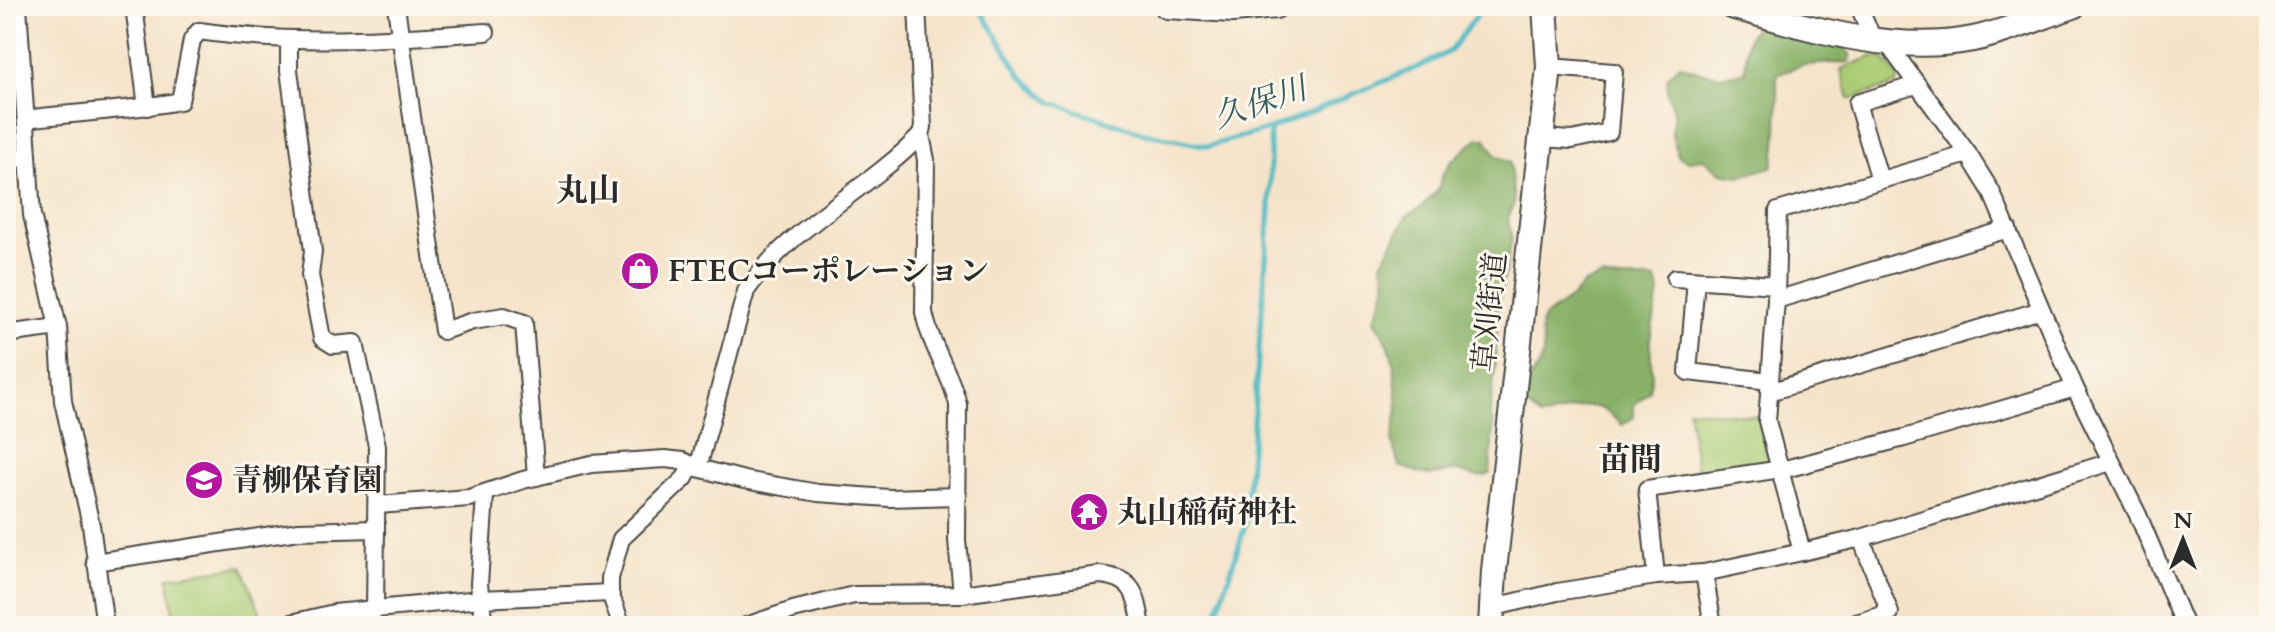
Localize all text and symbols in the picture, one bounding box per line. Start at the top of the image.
water label: 久保川 [1207,66,1315,139]
district label: 丸山 [556,169,620,213]
shop icon: FTECコーポレーション [619,250,661,292]
street label: 草刈街道 [1463,250,1517,374]
place label: FTECコーポレーション [668,251,989,292]
district label: 苗間 [1598,438,1662,482]
school or university icon: 青柳保育園 [183,459,225,501]
place label: 青柳保育園 [232,460,382,501]
temple icon: 丸山稲荷神社 [1068,491,1110,533]
place label: 丸山稲荷神社 [1117,492,1297,533]
north arrow [2143,500,2223,580]
text: N [2173,506,2193,536]

